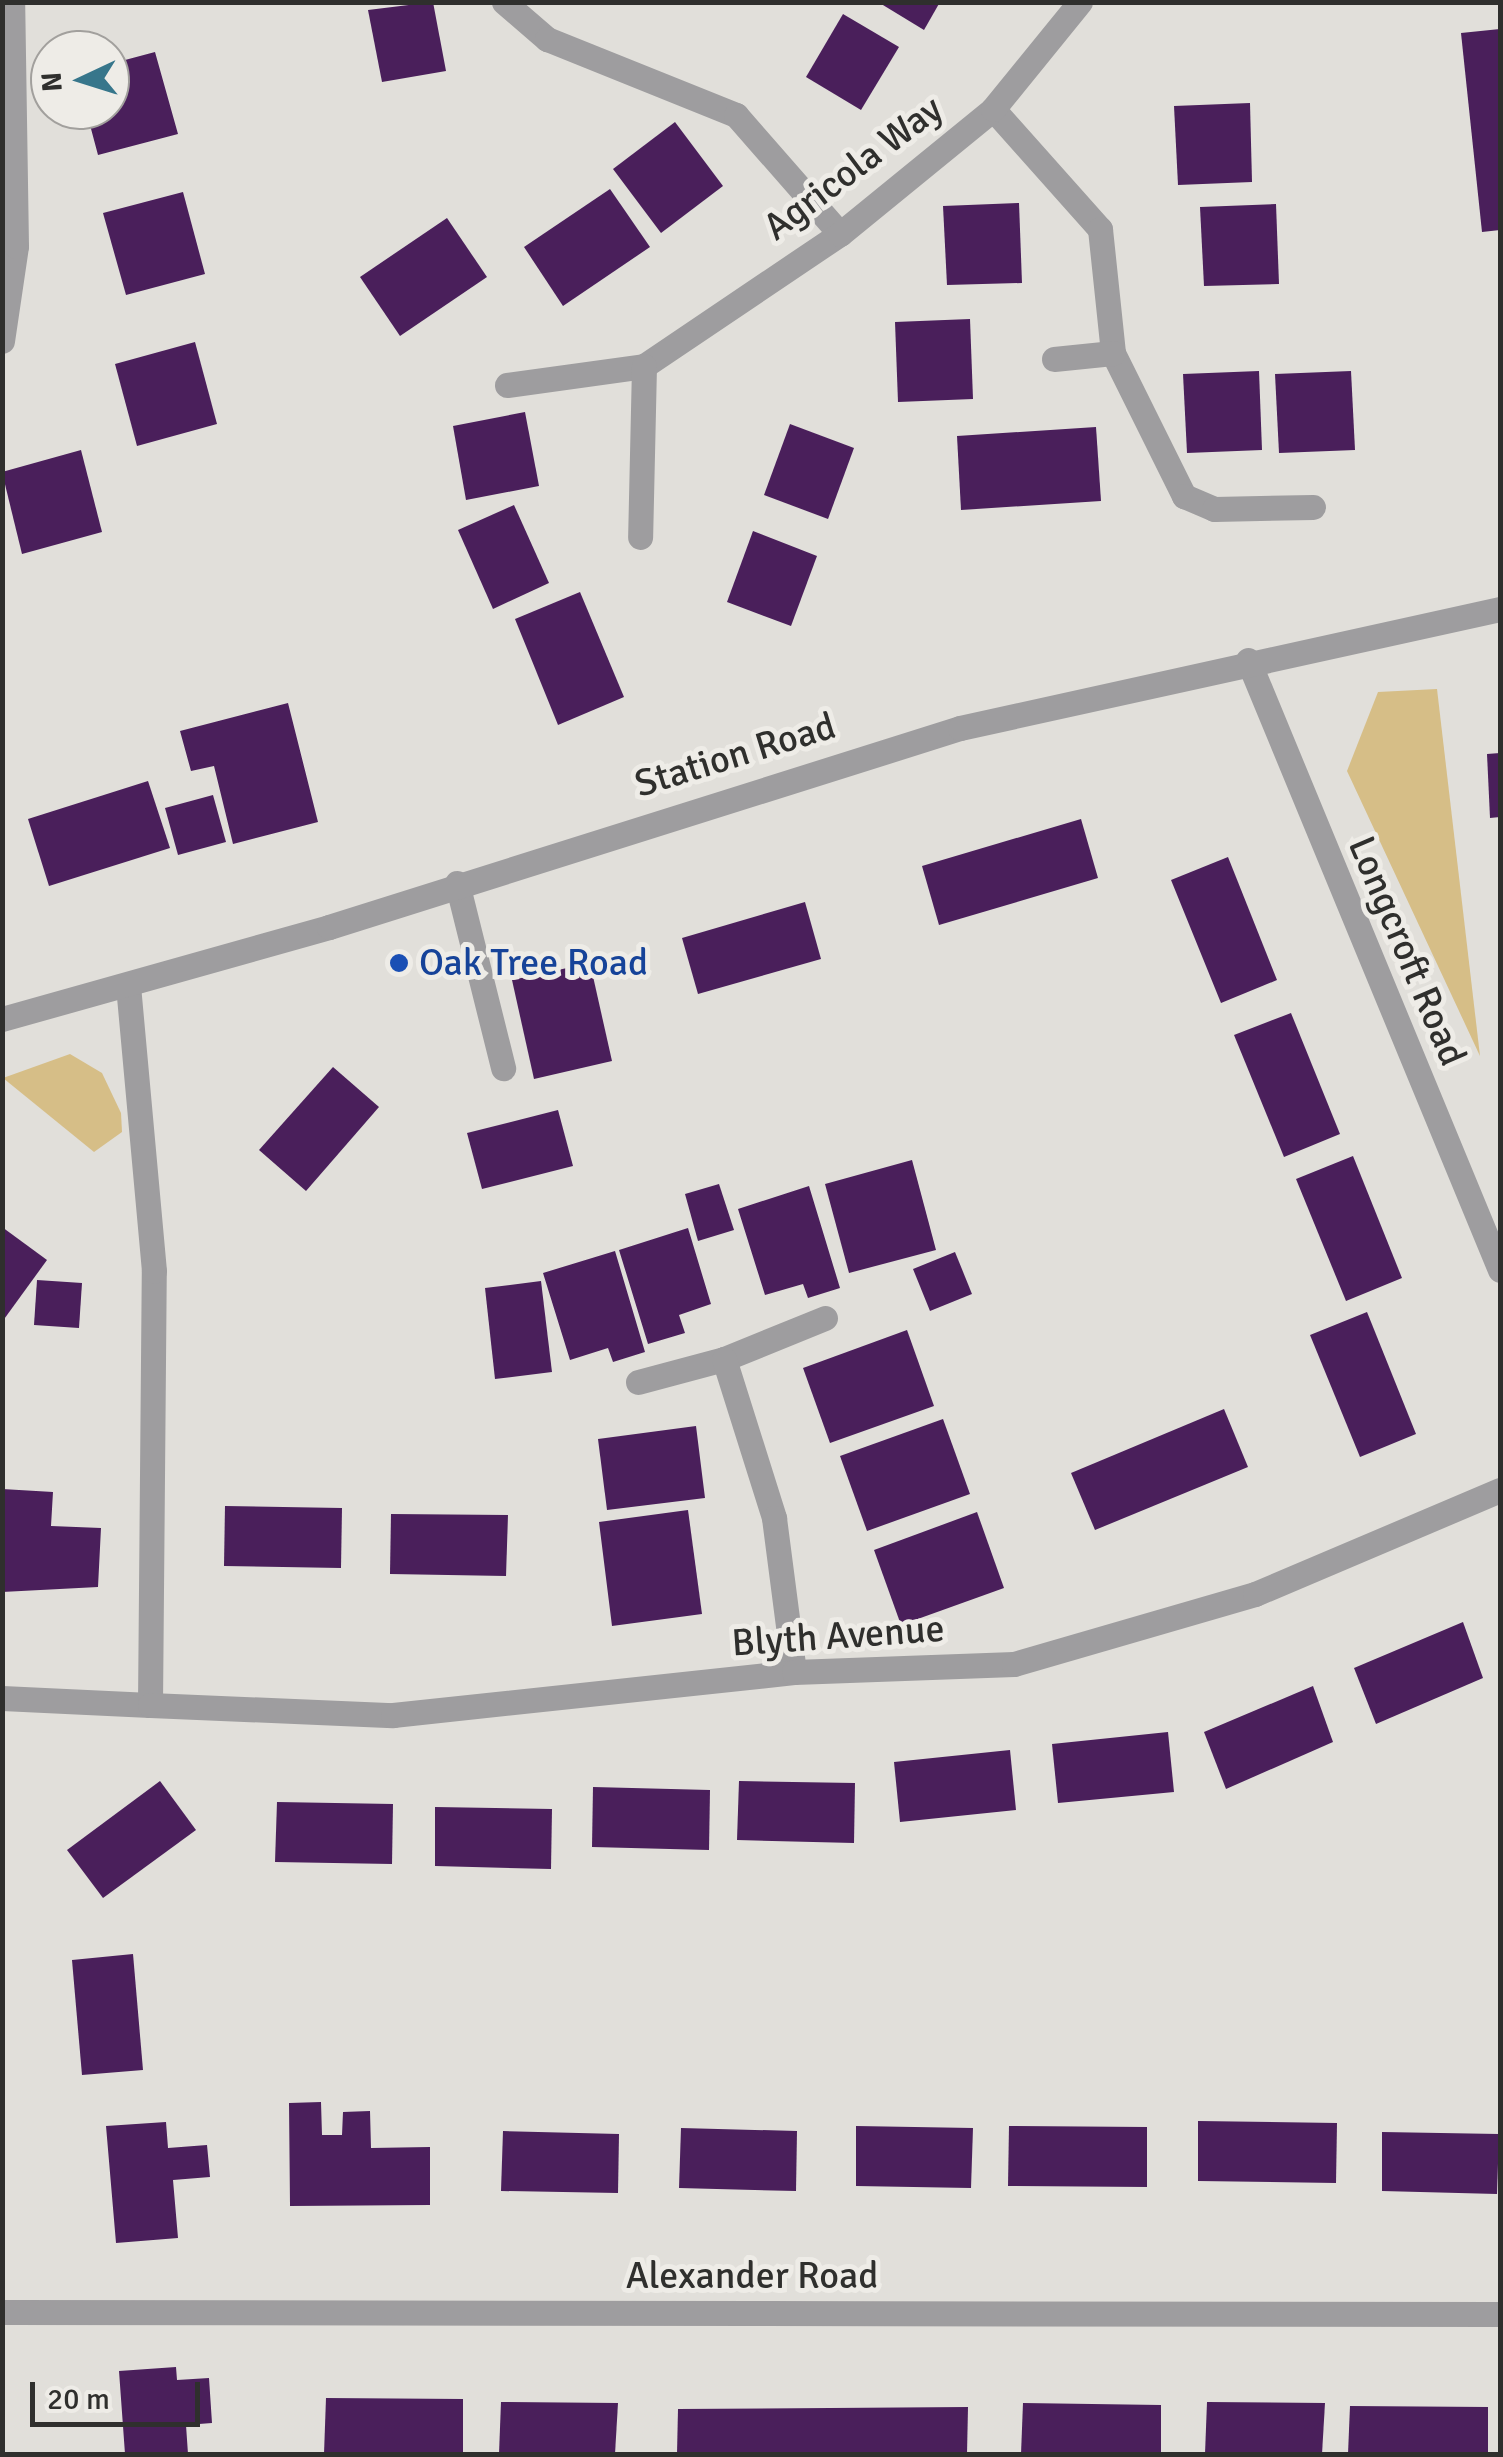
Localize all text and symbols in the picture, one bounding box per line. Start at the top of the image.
north arrow [30,30,130,130]
text: N [34,71,70,93]
street label: Agricola Way [755,86,951,250]
street label: Station Road [629,703,841,807]
street label: Longcroft Road [1338,830,1476,1072]
place label: Oak Tree Road [419,940,648,986]
marker: Oak Tree Road [388,952,410,974]
street label: Blyth Avenue [730,1606,946,1666]
street label: Alexander Road [626,2253,878,2299]
scale bar [35,2362,205,2424]
text: 20 m [47,2381,110,2418]

